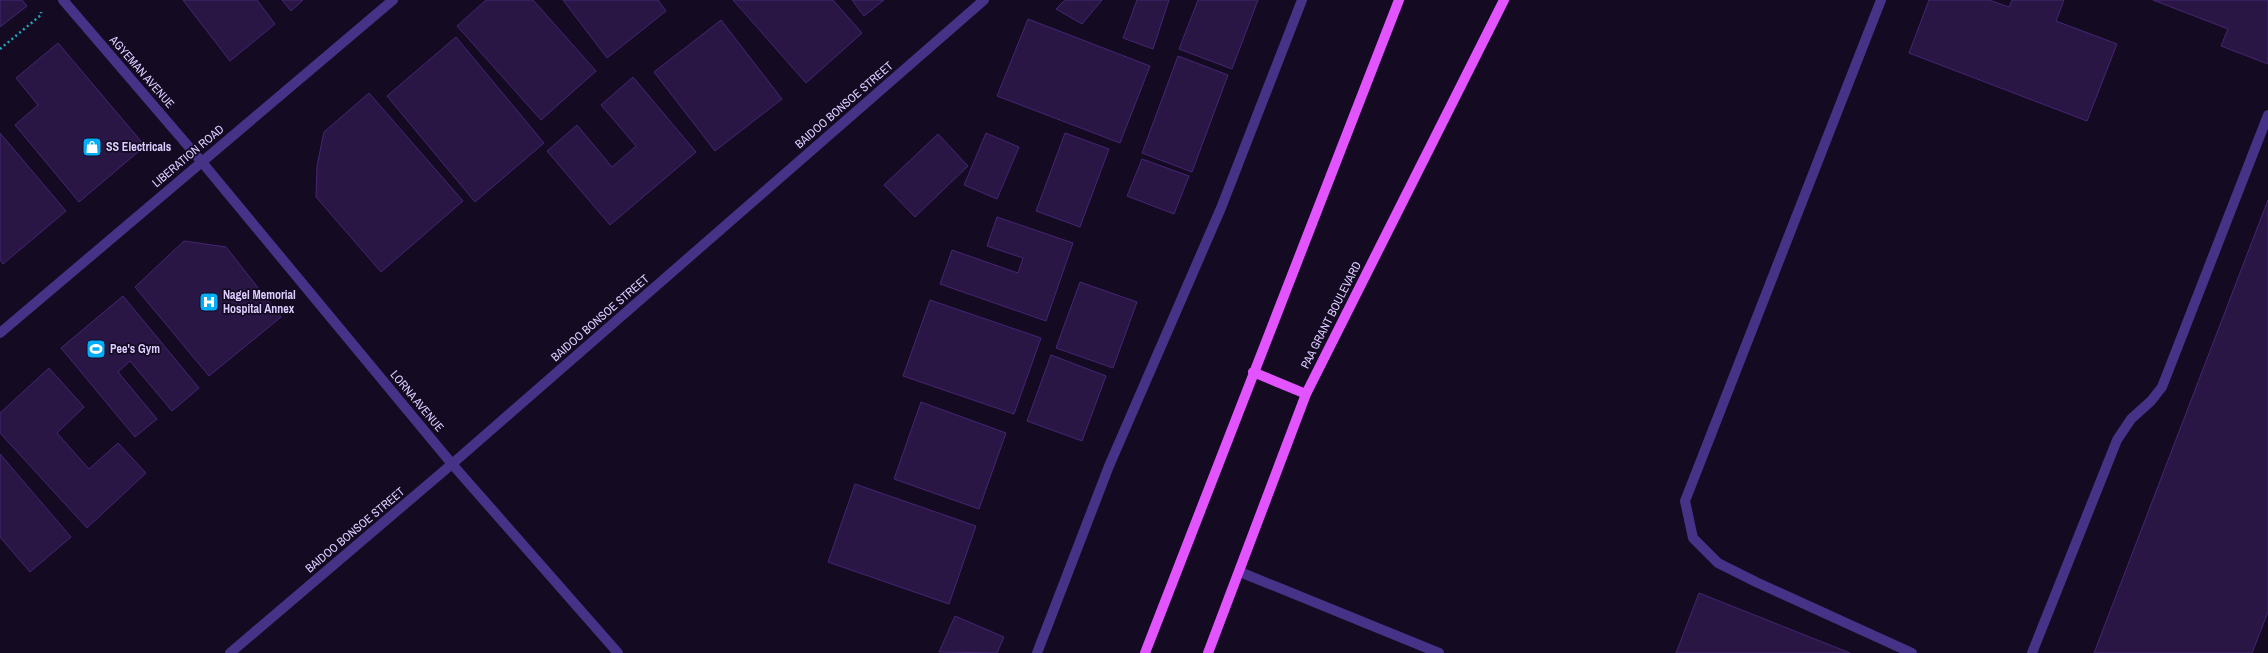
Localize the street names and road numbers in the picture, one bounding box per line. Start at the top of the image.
street label: AGYEMAN AVENUE [105,32,178,112]
street label: BAIDOO BONSOE STREET [792,58,896,152]
street label: LIBERATION ROAD [149,121,227,191]
street label: PAA GRANT BOULEVARD [1297,259,1365,371]
street label: BAIDOO BONSOE STREET [548,271,652,365]
street label: LORNA AVENUE [387,367,447,435]
street label: BAIDOO BONSOE STREET [302,484,408,576]

